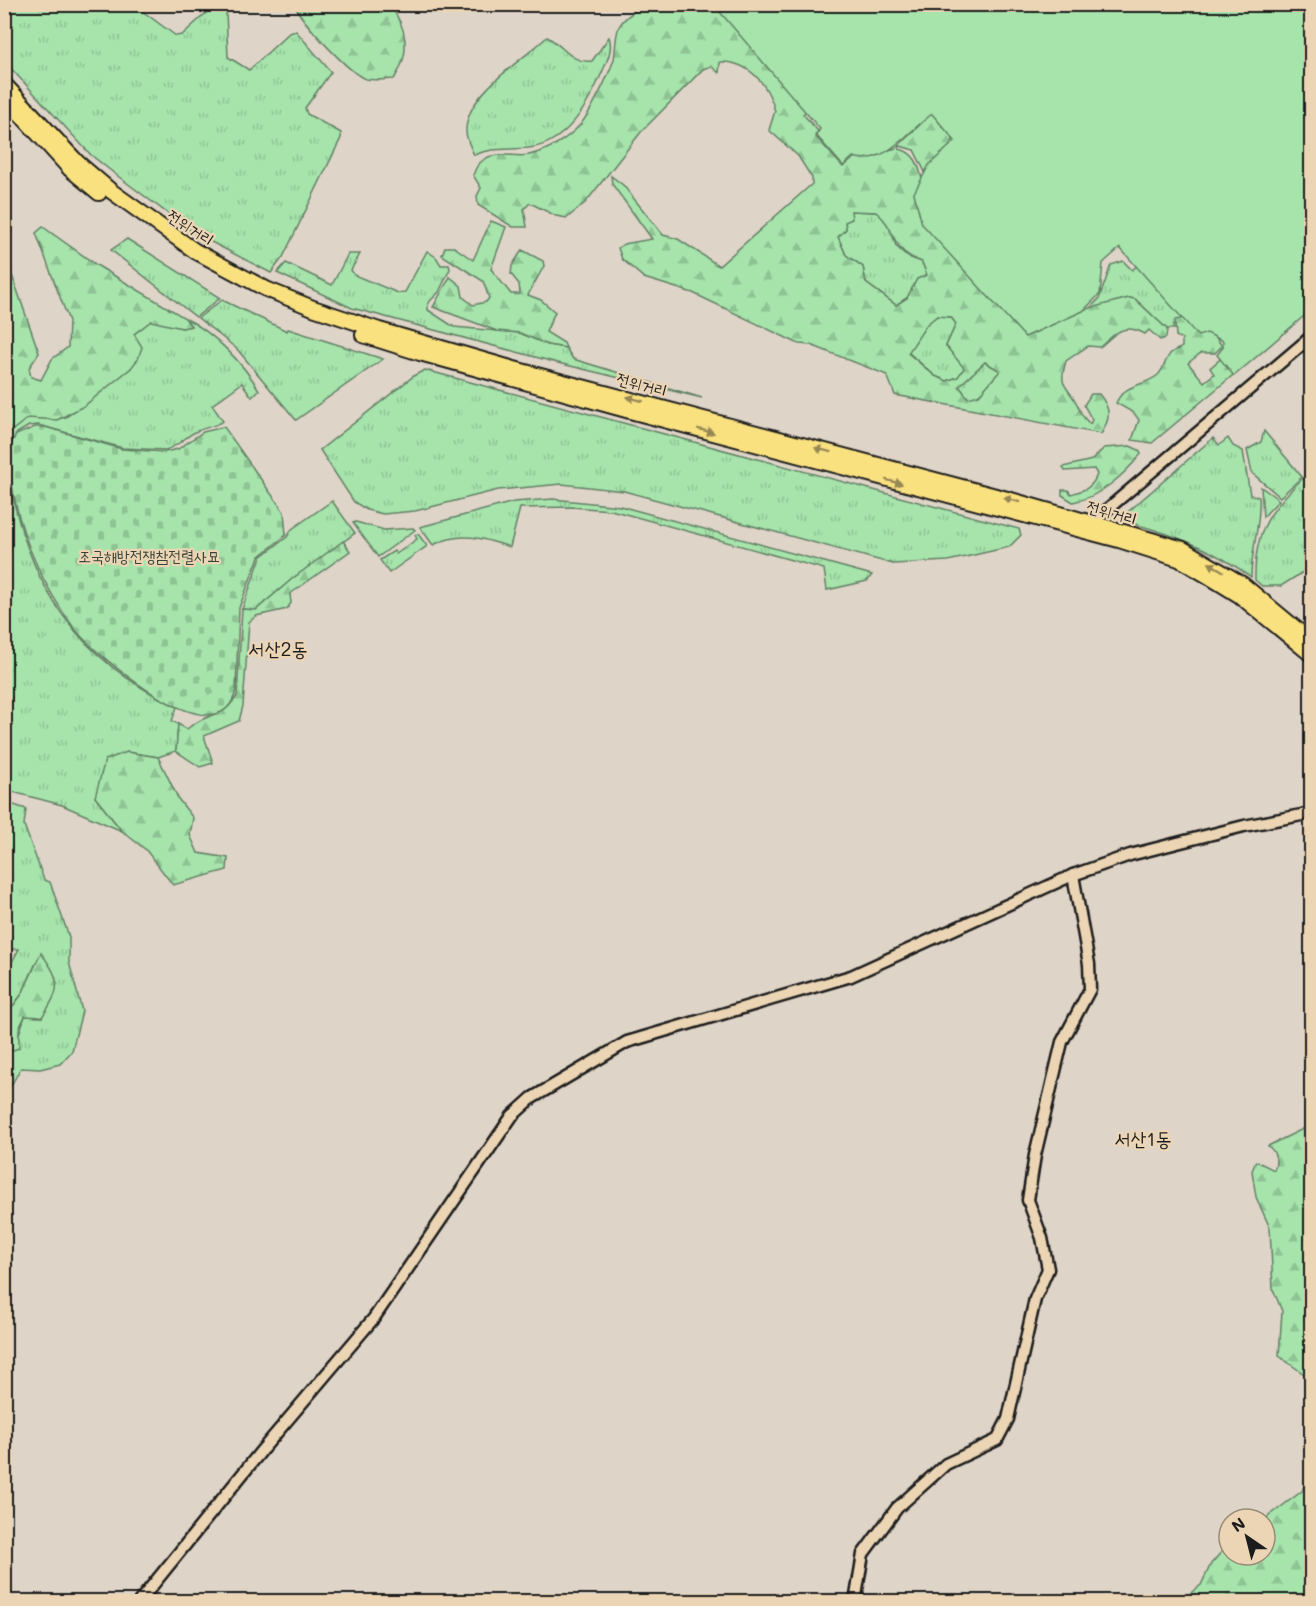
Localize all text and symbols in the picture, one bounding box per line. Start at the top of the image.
street label: 전위거리 [164,204,218,250]
street label: 전위거리 [614,367,670,401]
one-way arrow [626,393,644,403]
one-way arrow [697,427,715,437]
one-way arrow [814,445,832,454]
one-way arrow [885,477,903,487]
one-way arrow [1002,495,1021,505]
street label: 전위거리 [1084,495,1140,529]
park label: 조국해방전쟁참전렬사묘 [78,545,220,566]
one-way arrow [1207,562,1224,572]
district label: 서산2동 [248,635,308,661]
district label: 서산1동 [1114,1125,1172,1151]
north arrow [1217,1507,1277,1567]
text: N [1227,1512,1249,1536]

